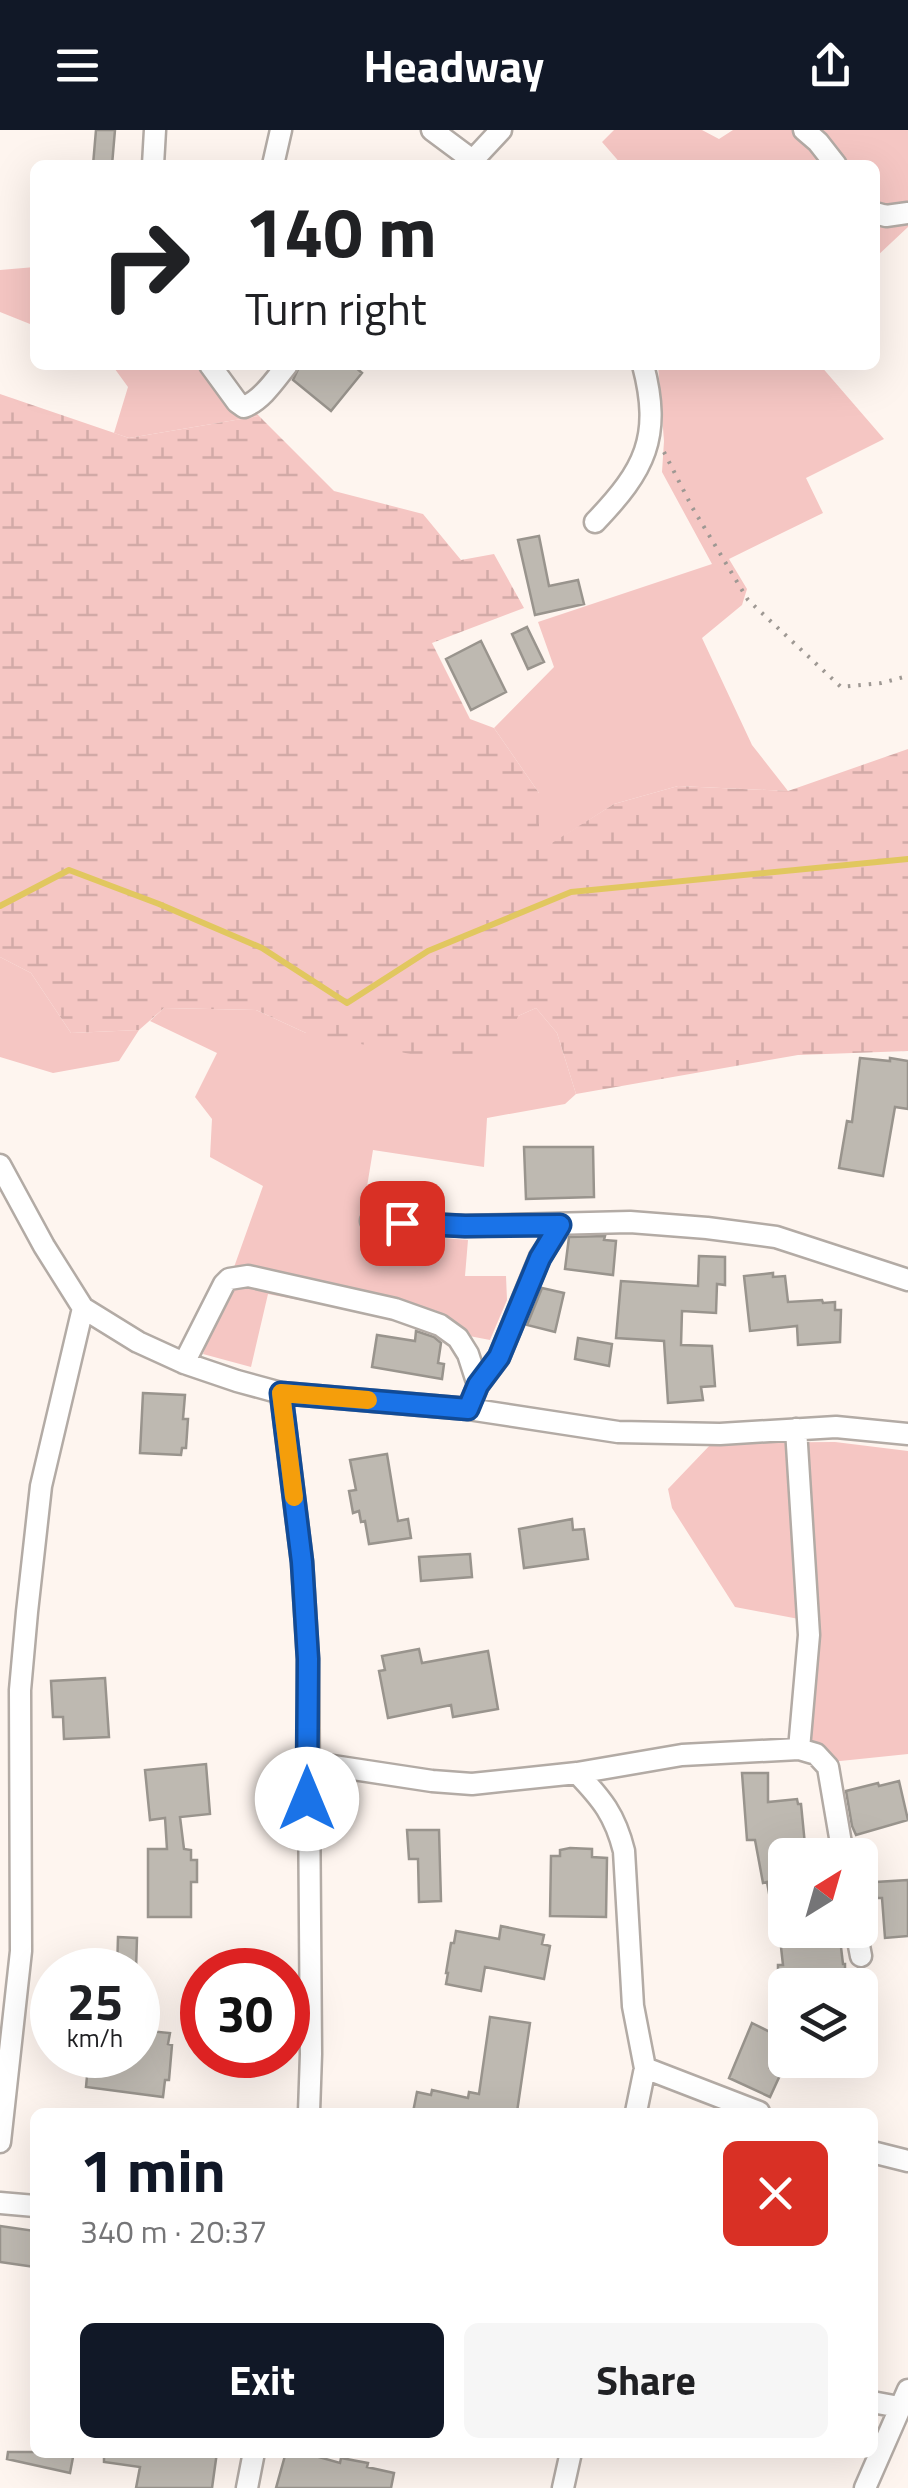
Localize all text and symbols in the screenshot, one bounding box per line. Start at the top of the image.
text: Headway [364,31,544,99]
icon: menu [50,38,105,93]
icon: share [803,38,858,93]
text: 140 m [245,178,437,284]
icon: right [80,200,210,330]
text: Turn right [245,274,427,342]
pin [360,1181,445,1266]
icon: arrive [375,1196,430,1251]
position arrow [255,1747,359,1851]
north arrow [768,1838,878,1948]
map controls [768,1838,878,2078]
speed limit sign: 30 [180,1948,310,2078]
text: 25 [67,1963,123,2039]
button: layers [768,1968,878,2078]
text: km/h [67,2019,123,2057]
text: 1 min [80,2124,226,2215]
button: close [723,2141,828,2246]
text: 340 m · 20:37 [80,2207,267,2255]
button: Exit [80,2323,444,2438]
button: Share [464,2323,828,2438]

